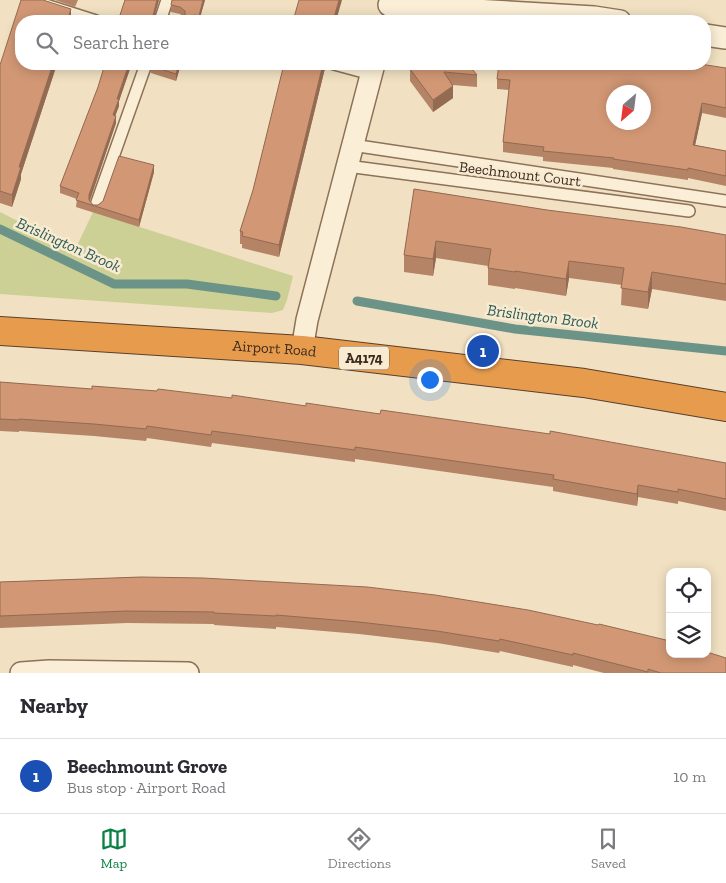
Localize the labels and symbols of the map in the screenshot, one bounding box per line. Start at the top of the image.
north arrow [606,85,651,130]
street label: Beechmount Court [458,158,582,190]
water label: Brislington Brook [14,213,124,276]
water label: Brislington Brook [486,300,600,333]
pin: 1 [467,332,499,370]
street label: Airport Road [232,337,318,361]
road number: A4174 [339,346,389,369]
your location [417,367,443,393]

